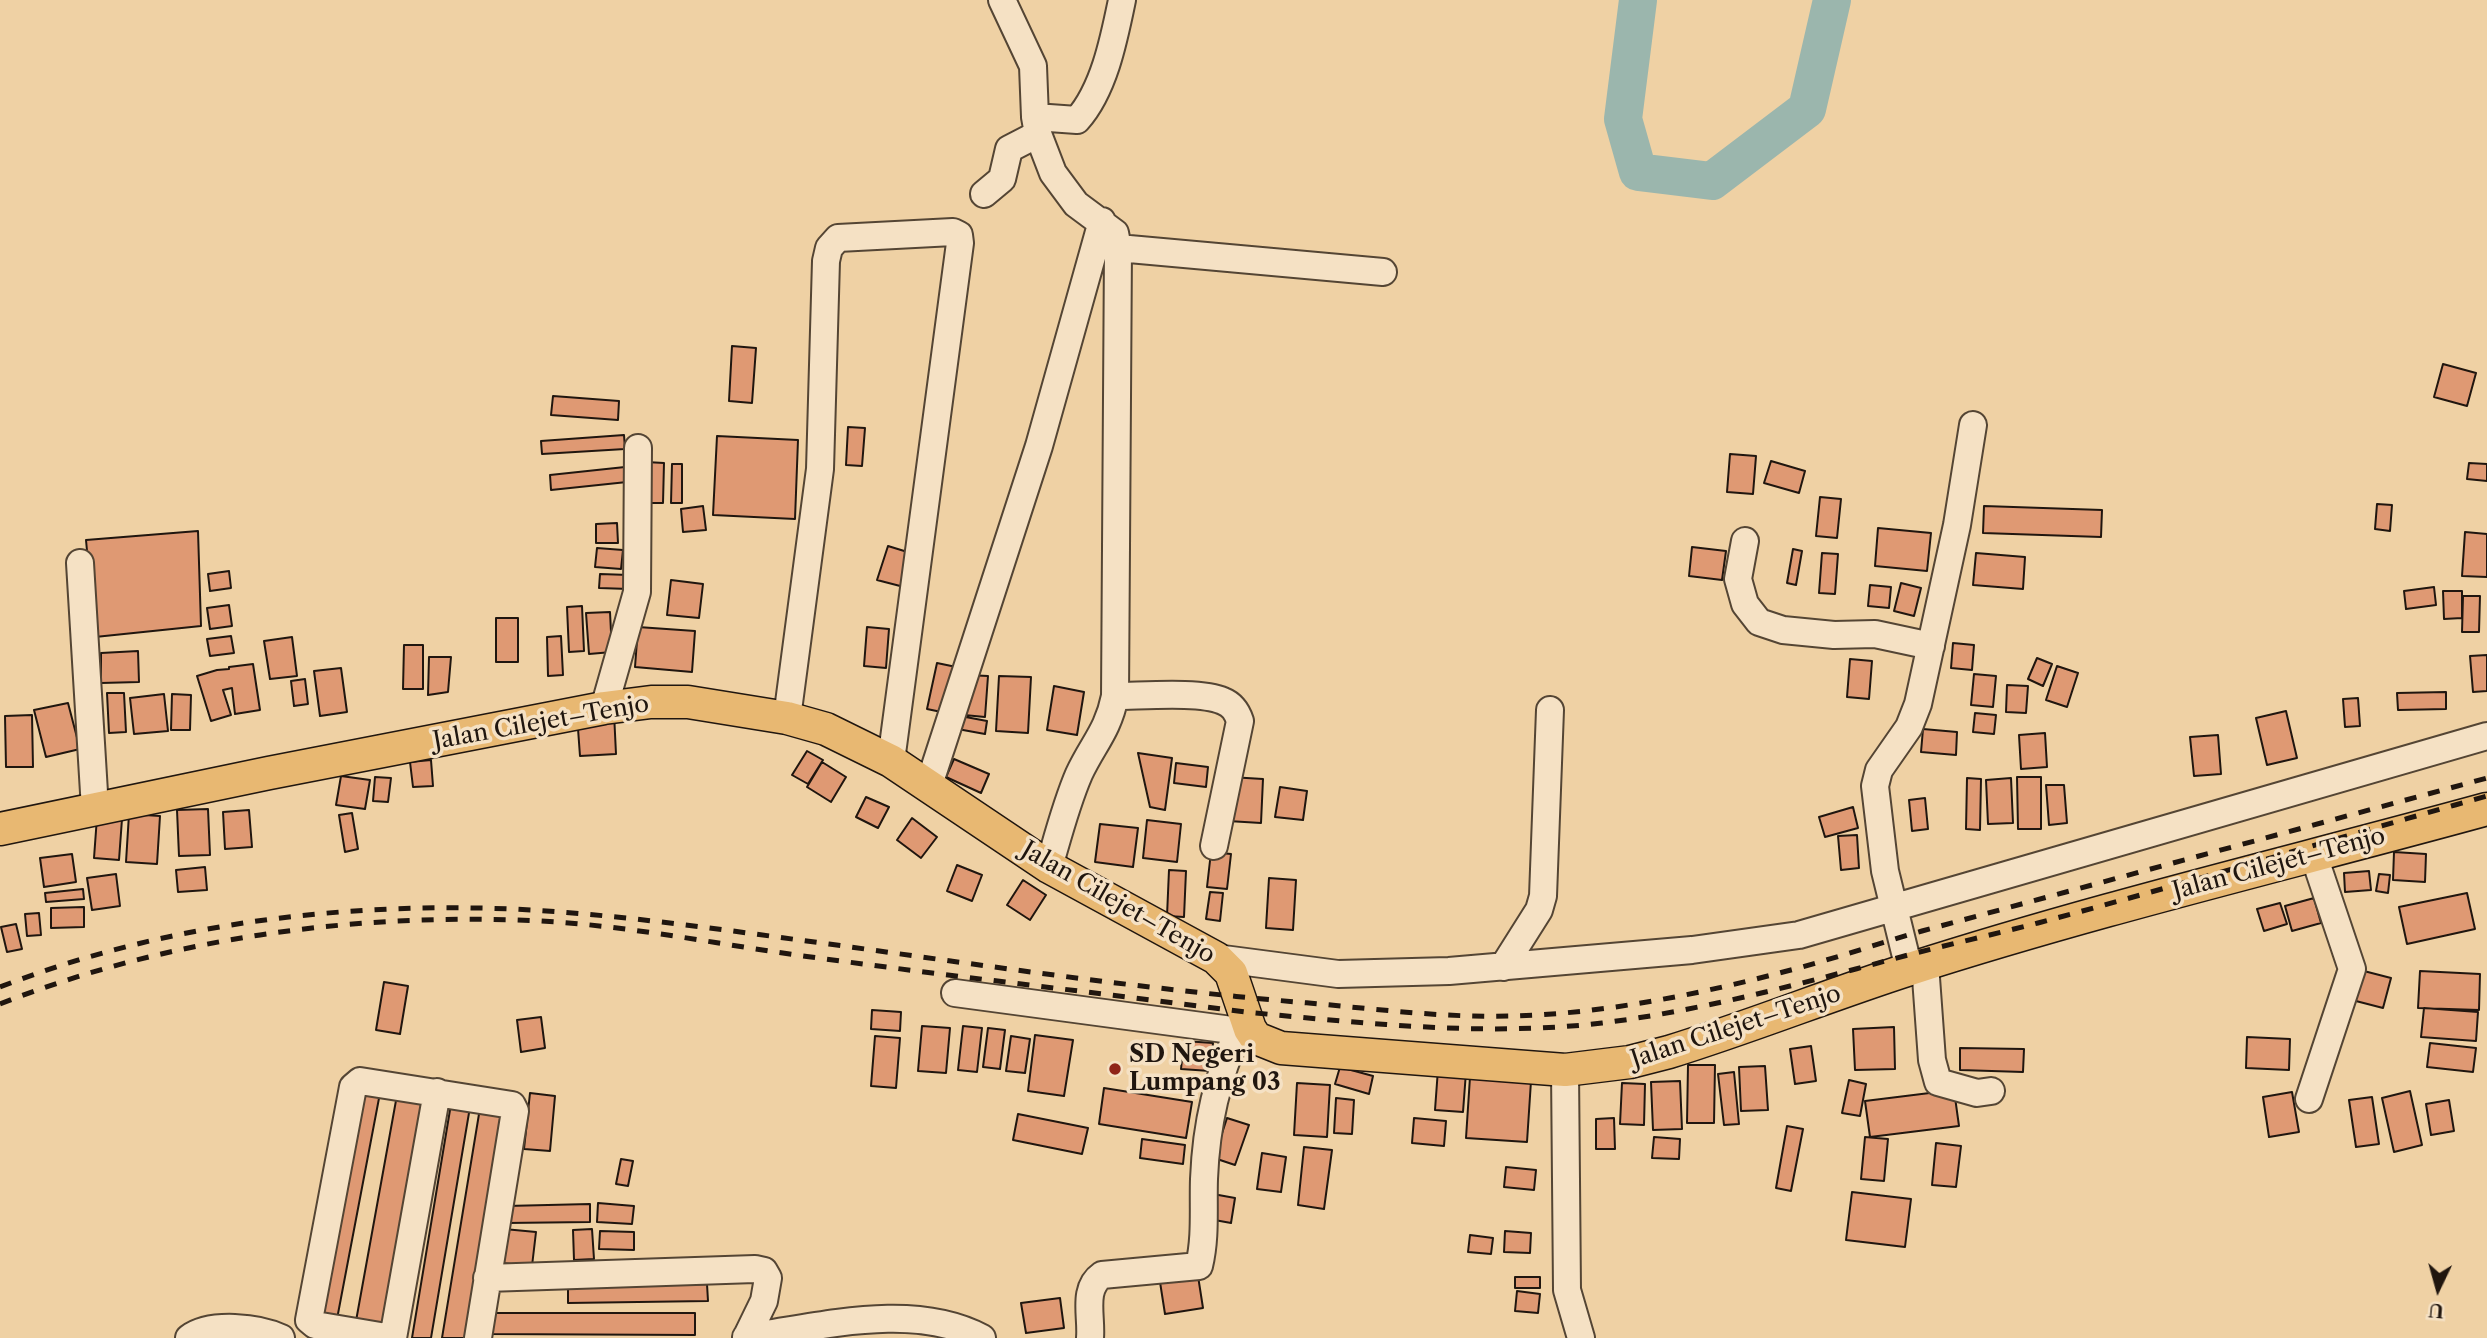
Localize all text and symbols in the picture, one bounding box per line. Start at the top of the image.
street label: Jalan Cilejet–Tenjo [431,690,651,756]
street label: Jalan Cilejet–Tenjo [2170,822,2388,906]
street label: Jalan Cilejet–Tenjo [1016,836,1220,970]
street label: Jalan Cilejet–Tenjo [1627,979,1845,1075]
place label: SD Negeri Lumpang 03 [1129,1041,1281,1097]
marker: SD Negeri Lumpang 03 [1107,1061,1123,1077]
north arrow [2403,1254,2473,1324]
text: U [2427,1298,2445,1323]

